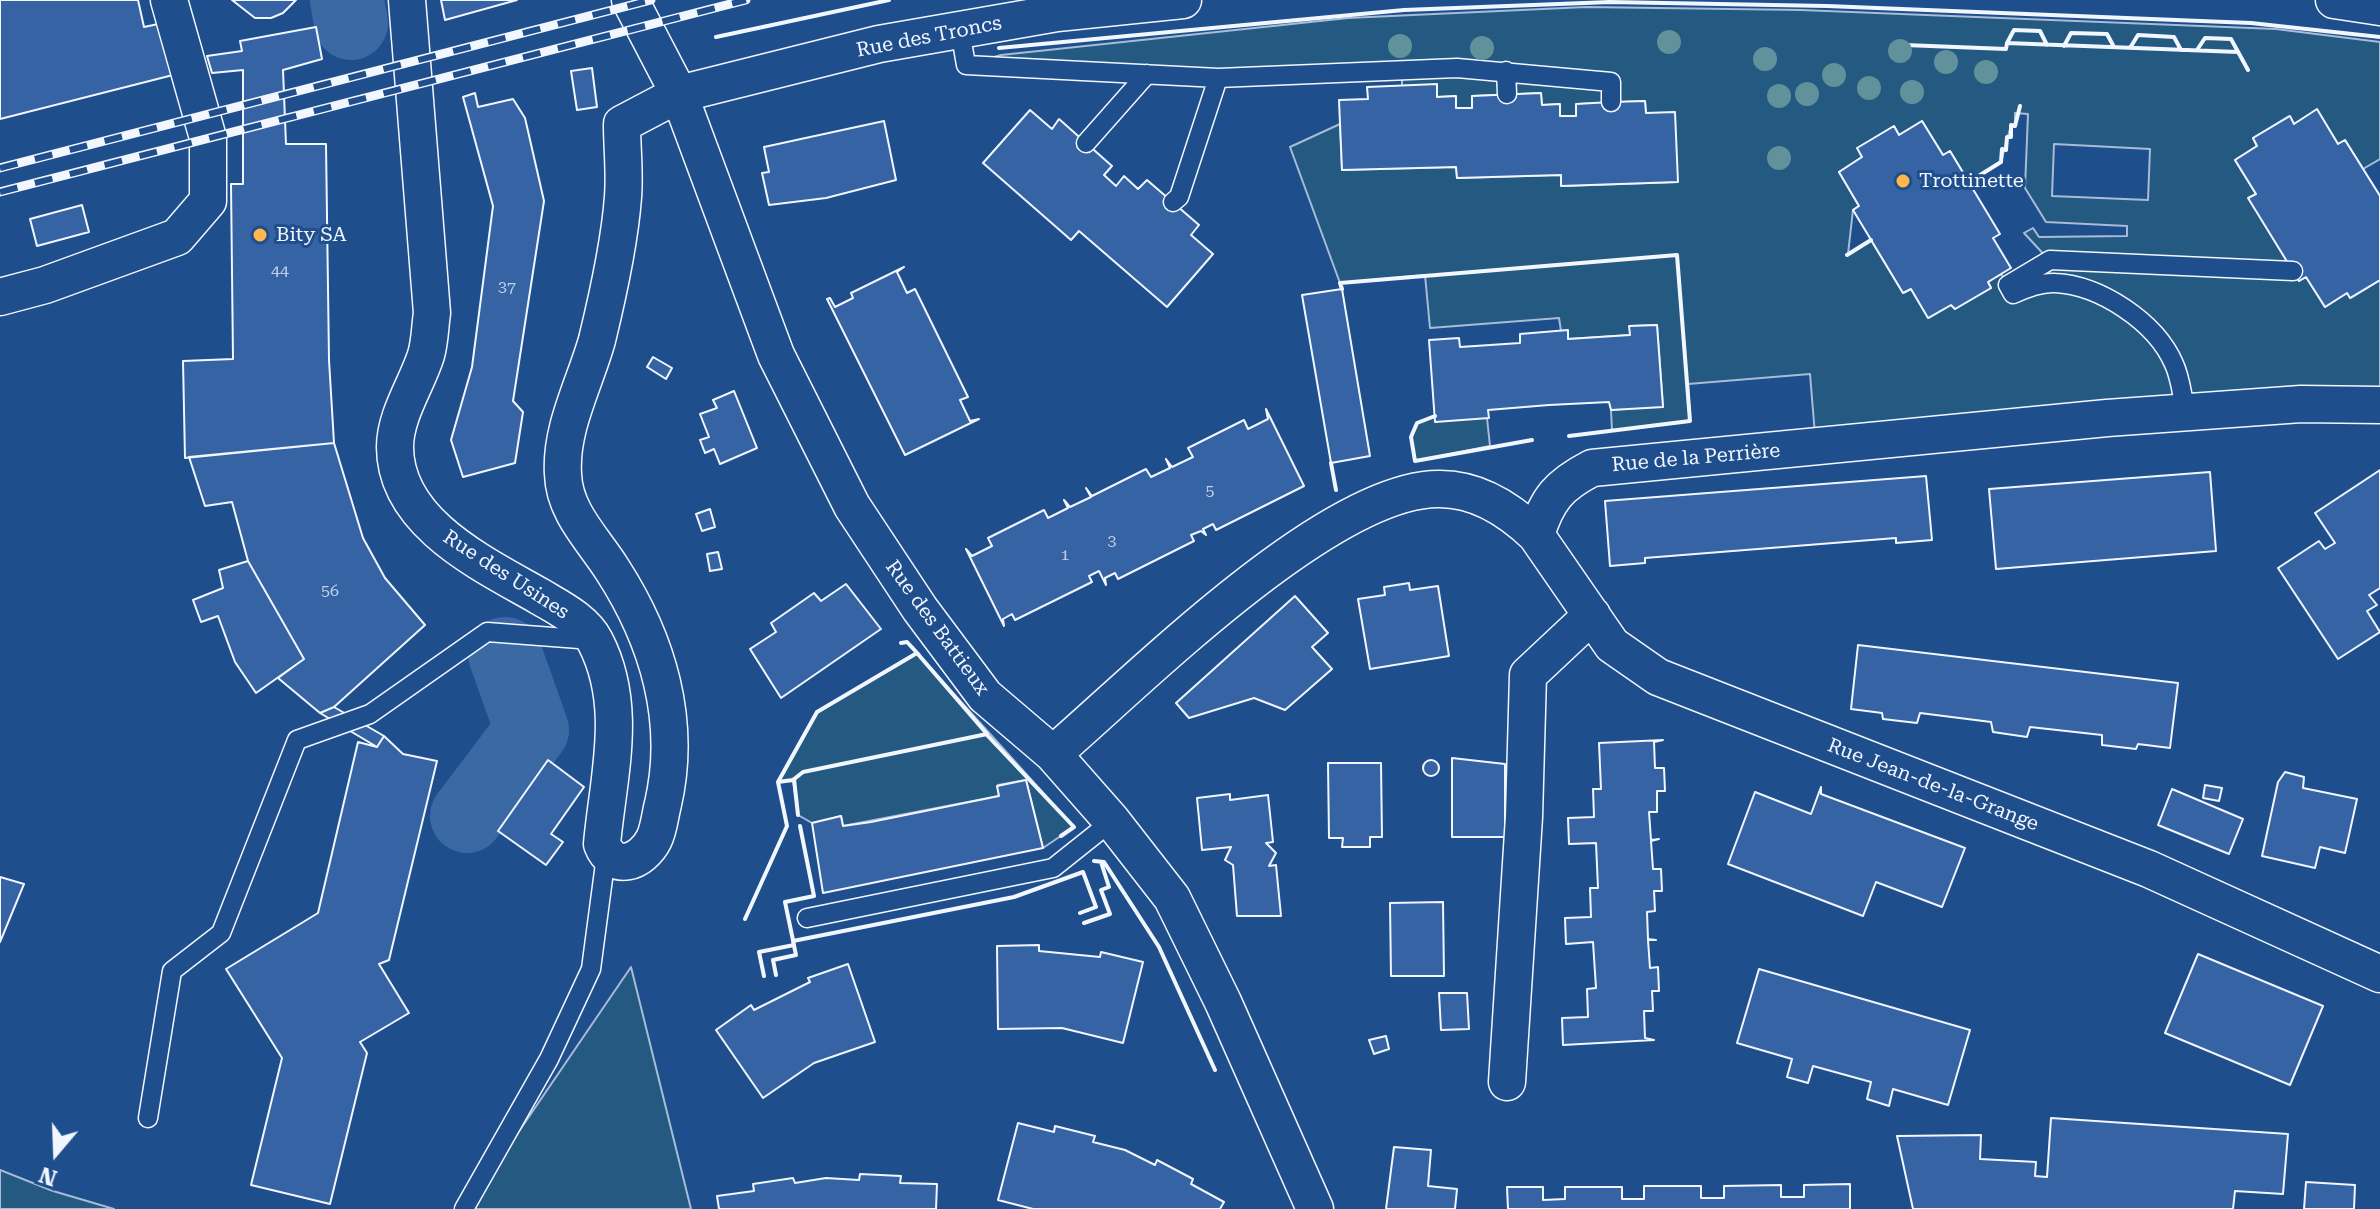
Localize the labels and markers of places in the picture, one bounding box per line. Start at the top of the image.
place label: Trottinette [1919,169,2024,193]
marker: Trottinette [1894,172,1912,190]
place label: Bity SA [276,223,347,247]
marker: Bity SA [251,226,269,244]

